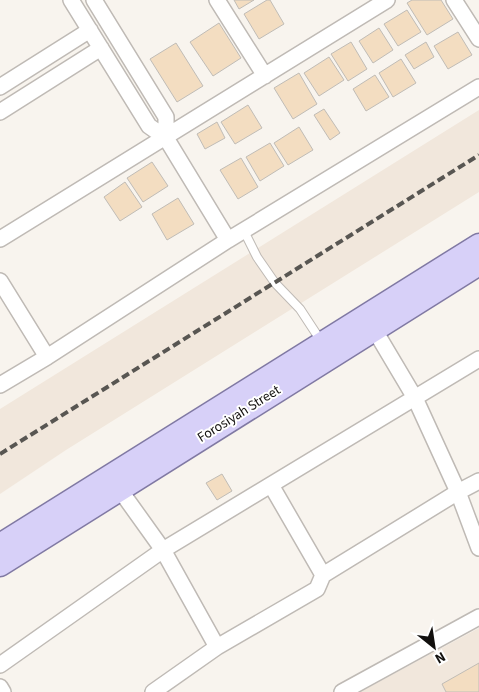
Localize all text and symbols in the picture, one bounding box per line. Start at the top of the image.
street label: Forosiyah Street [194,380,285,448]
north arrow [409,622,459,672]
text: N [431,646,449,668]

